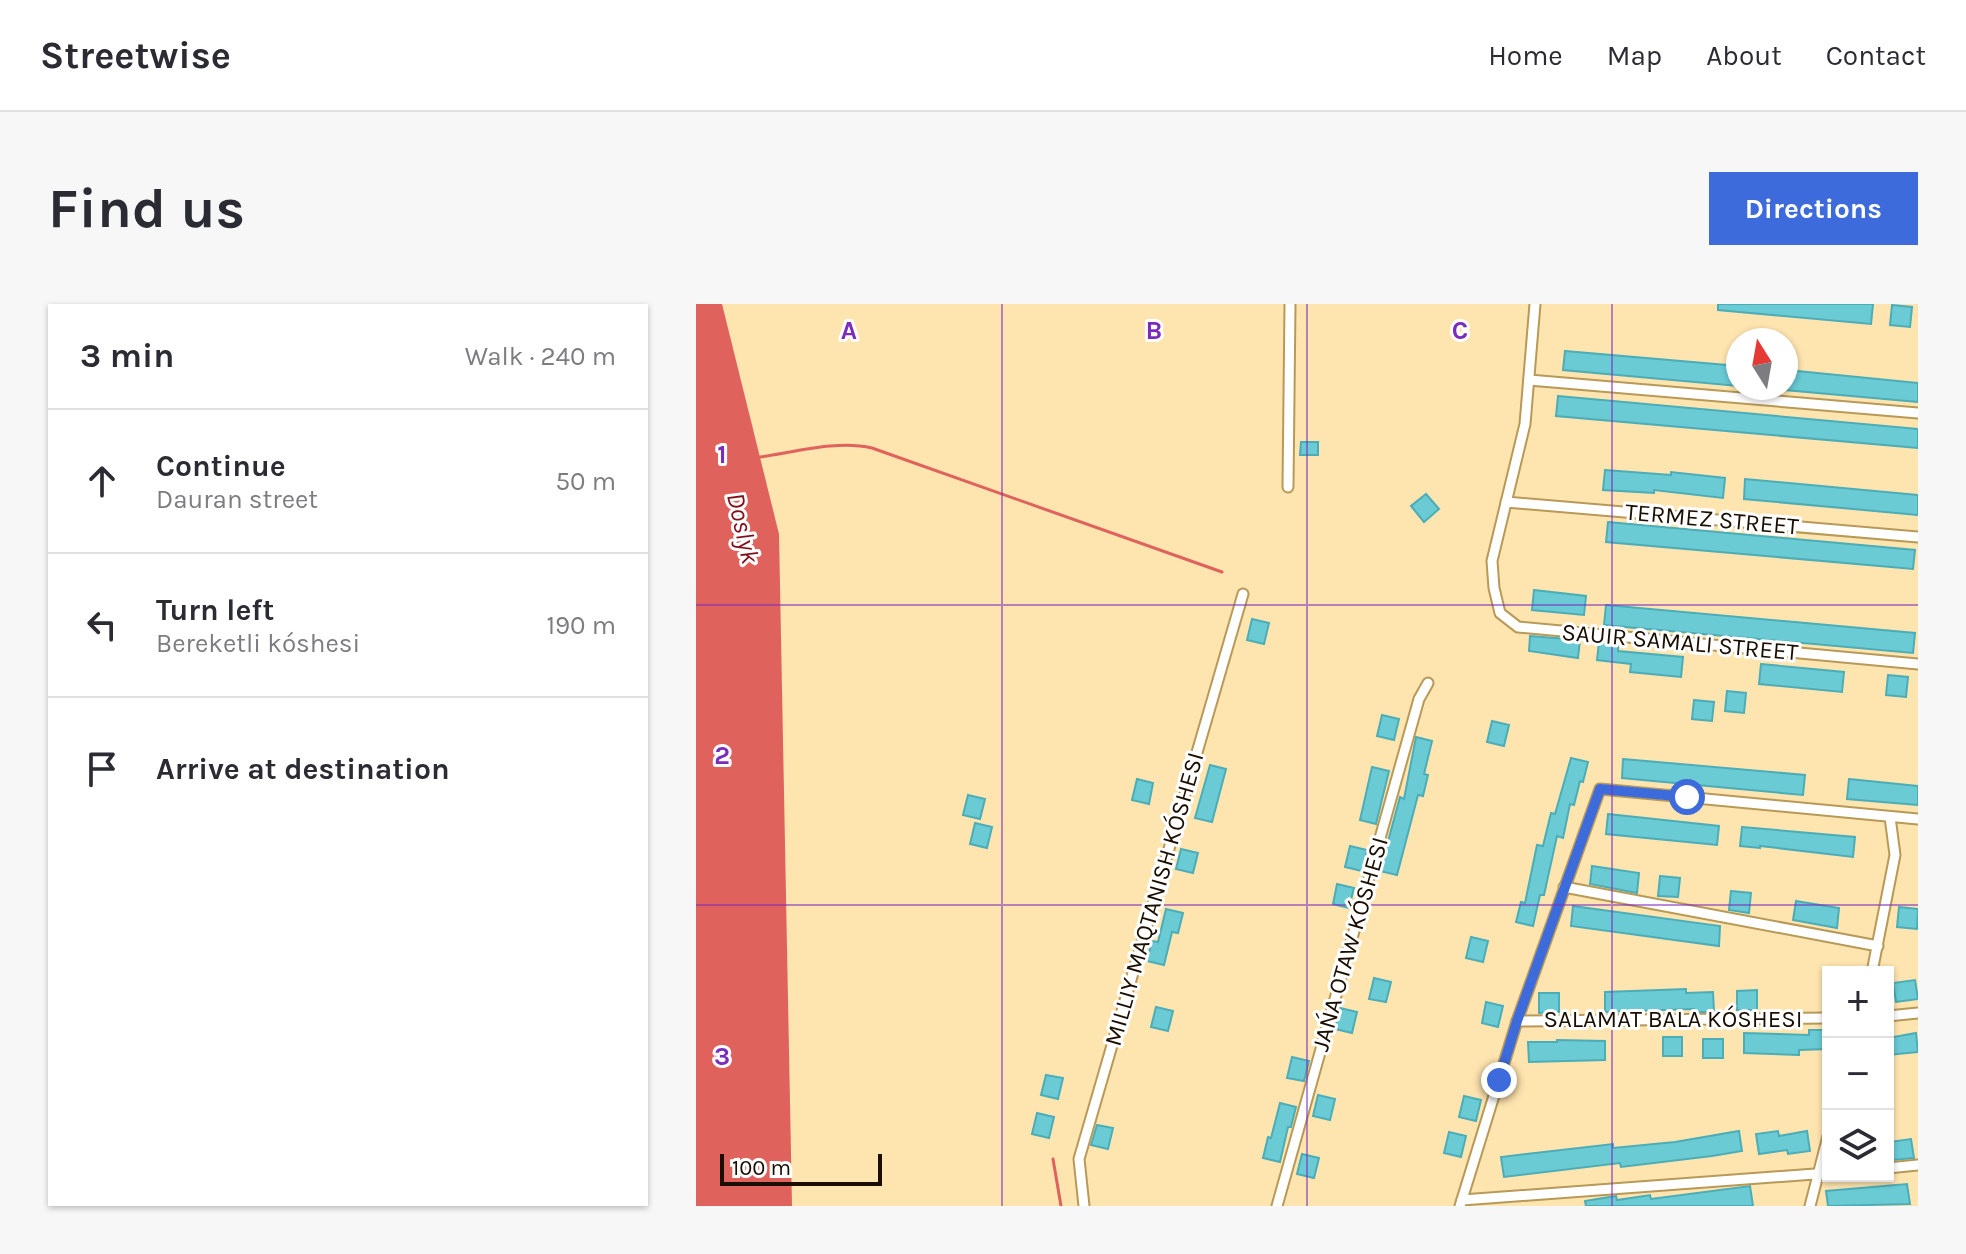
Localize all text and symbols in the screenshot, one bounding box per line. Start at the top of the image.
text: Streetwise [40,33,231,78]
text: Home [1488,39,1563,72]
text: Map [1607,39,1662,72]
text: About [1706,39,1782,72]
text: Contact [1826,39,1926,72]
button: Directions [1709,172,1918,245]
text: Find us [48,176,245,241]
text: A [841,315,857,346]
text: B [1146,315,1162,346]
text: C [1452,315,1468,346]
north arrow [1726,328,1798,400]
text: 3 min [80,336,174,376]
text: Walk · 240 m [465,341,616,372]
text: 1 [717,439,727,470]
text: Continue [156,448,286,484]
icon: ahead [80,459,124,503]
text: 50 m [555,466,616,497]
text: Dauran street [156,484,318,515]
water label: Doslyk [720,490,766,567]
street label: TERMEZ STREET [1624,497,1800,541]
text: Turn left [156,592,274,628]
icon: left [80,603,124,647]
text: 190 m [546,610,616,641]
street label: SAUIR SAMALI STREET [1561,618,1799,666]
text: Bereketli kóshesi [156,628,360,659]
text: 2 [714,740,730,771]
icon: arrive [80,747,124,791]
street label: MILLIY MAQTANISH KÓSHESI [1099,749,1209,1049]
text: Arrive at destination [156,751,450,787]
route start [1669,779,1705,815]
street label: JAŃA OTAW KÓSHESI [1305,833,1394,1054]
map controls [1822,966,1894,1182]
button: + [1822,966,1894,1038]
street label: SALAMAT BALA KÓSHESI [1544,1005,1802,1033]
button: − [1822,1038,1894,1110]
text: 3 [714,1041,730,1072]
route end [1481,1062,1517,1098]
button: layers [1822,1110,1894,1182]
scale bar [720,1150,882,1186]
text: 100 m [732,1155,791,1181]

